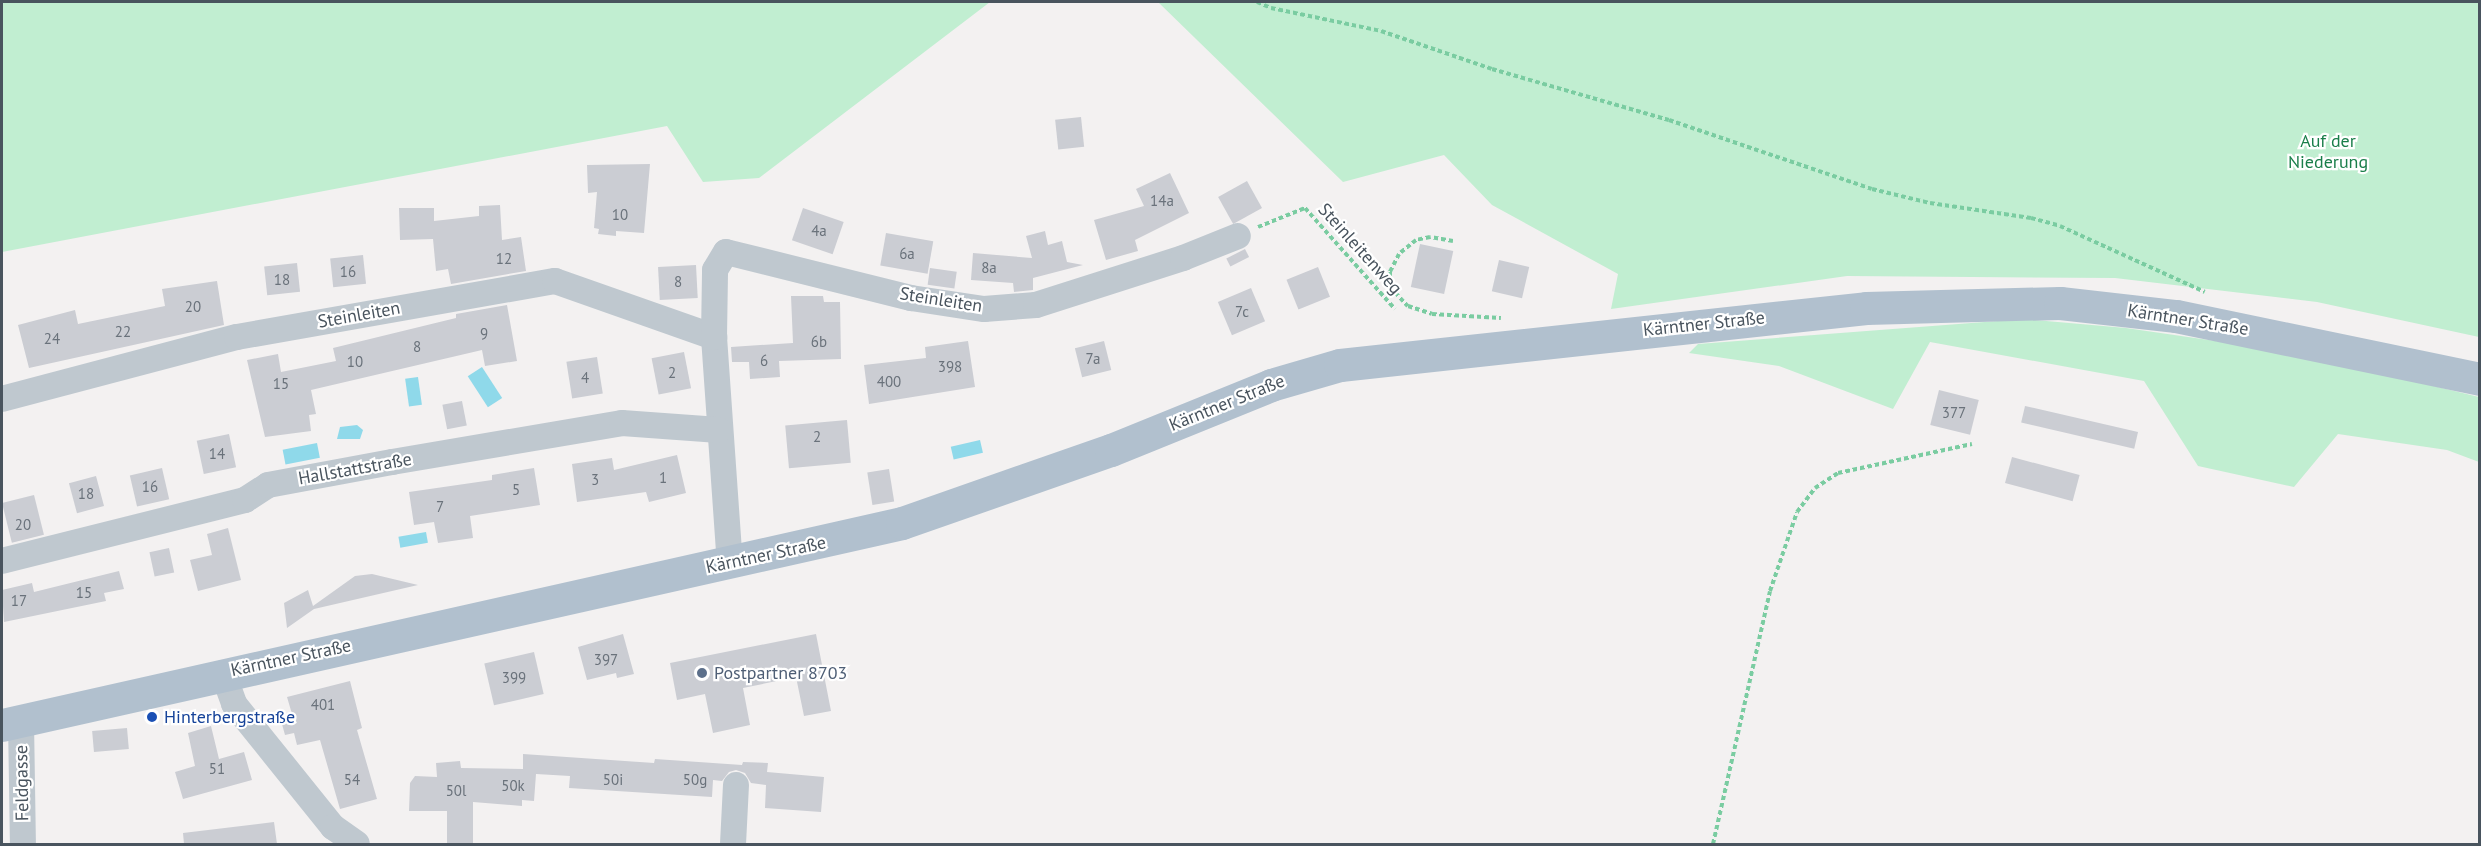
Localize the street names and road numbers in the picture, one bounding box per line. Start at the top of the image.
street label: Steinleitenweg [1313,199,1407,299]
street label: Steinleiten [898,283,984,317]
street label: Steinleiten [316,297,402,333]
street label: Kärntner Straße [2126,300,2250,340]
street label: Kärntner Straße [1642,307,1766,341]
street label: Kärntner Straße [1166,370,1288,436]
street label: Hallstattstraße [297,448,413,490]
street label: Kärntner Straße [704,532,828,578]
street label: Kärntner Straße [229,635,353,681]
street label: Feldgasse [11,745,33,821]

